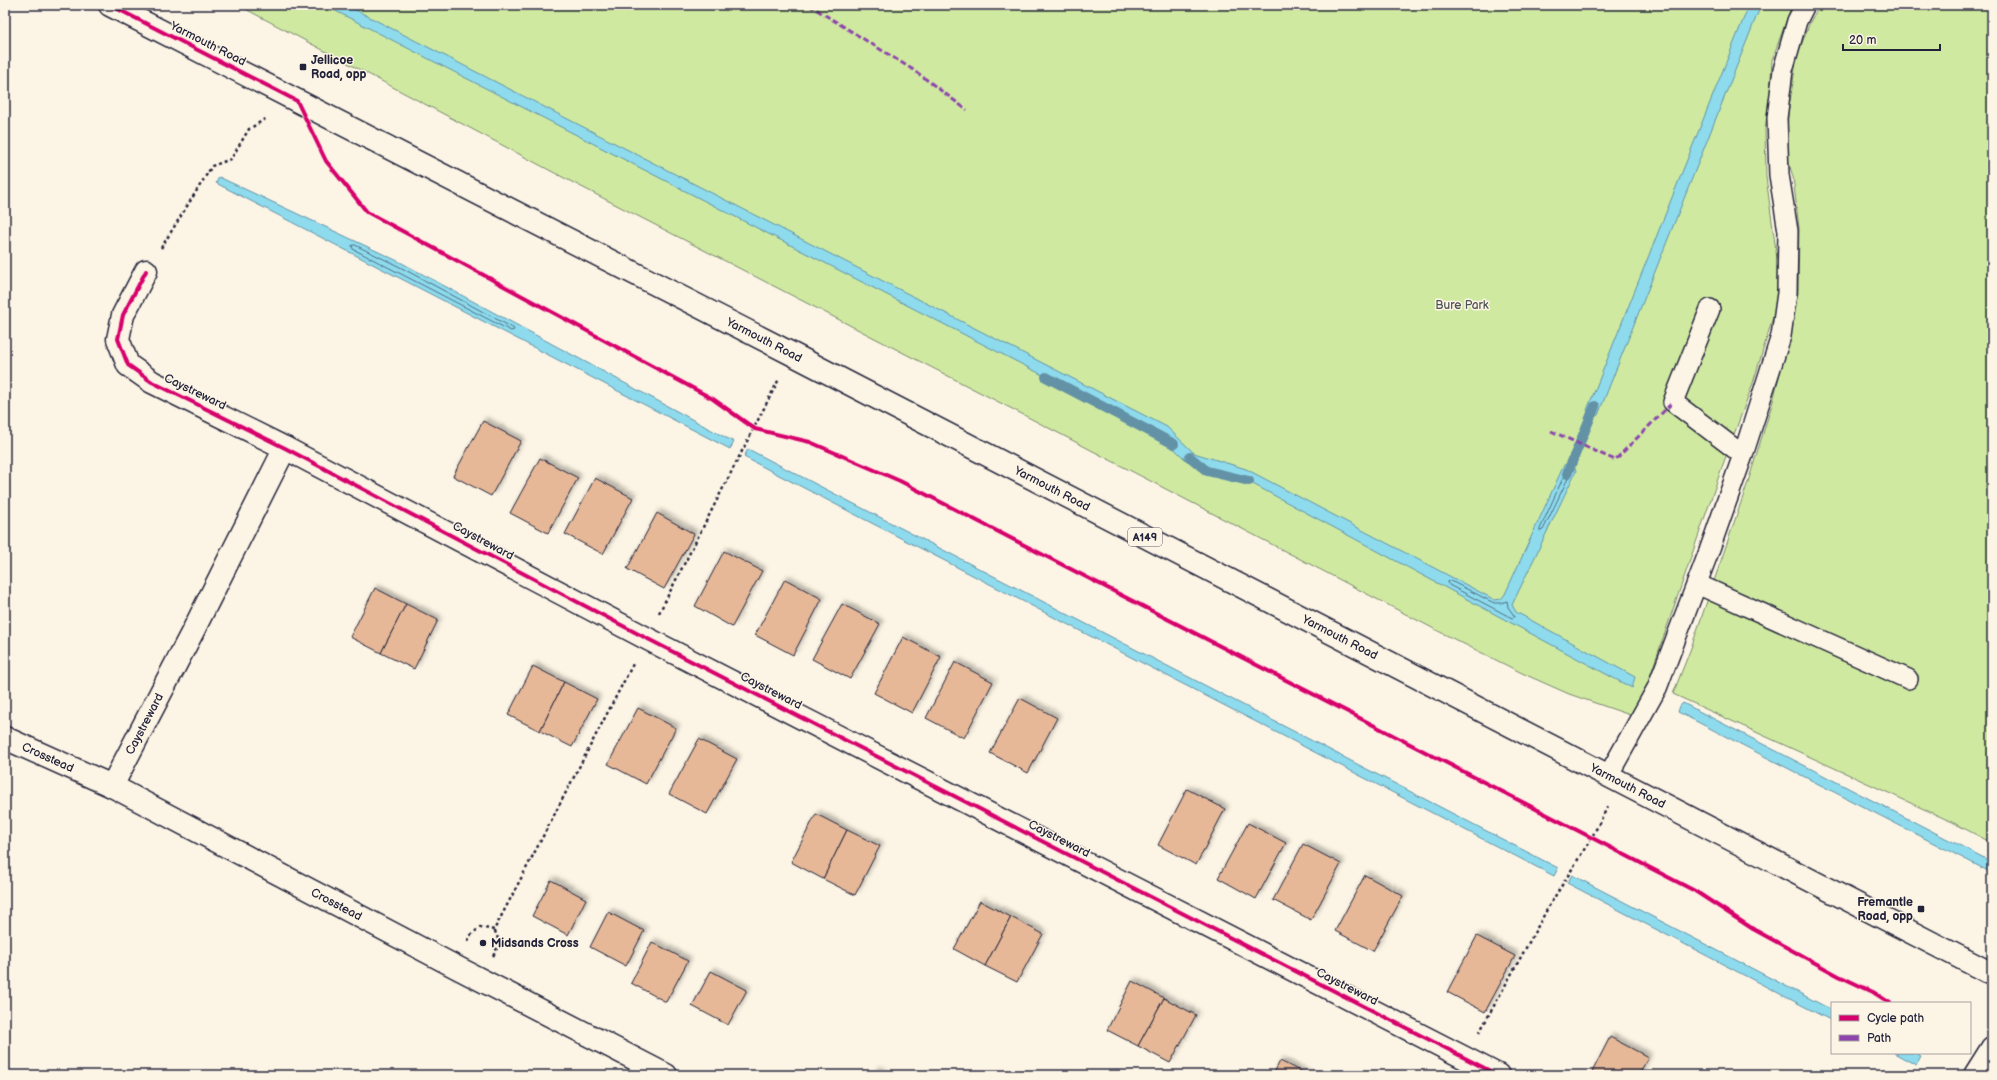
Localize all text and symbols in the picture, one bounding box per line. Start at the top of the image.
street label: Yarmouth Road [167,18,248,70]
scale bar [1843,26,1940,52]
text: 20 m [1849,33,1876,48]
place label: Jellicoe Road, opp [311,53,367,82]
marker: Jellicoe Road, opp [298,62,308,72]
park label: Bure Park [1435,298,1489,313]
street label: Yarmouth Road [723,314,805,366]
street label: Caystreward [162,371,229,414]
street label: Yarmouth Road [1011,462,1093,514]
street label: Caystreward [450,519,516,563]
road number: A149 [1128,528,1162,546]
street label: Yarmouth Road [1299,611,1381,663]
street label: Caystreward [738,669,804,713]
street label: Caystreward [122,691,167,757]
street label: Crosstead [19,739,76,775]
street label: Yarmouth Road [1587,760,1668,812]
street label: Caystreward [1026,817,1092,861]
street label: Crosstead [308,885,365,924]
place label: Fremantle Road, opp [1857,895,1913,924]
marker: Fremantle Road, opp [1916,904,1926,914]
place label: Midsands Cross [491,936,579,951]
marker: Midsands Cross [478,938,488,948]
street label: Caystreward [1314,965,1380,1009]
legend [1831,1002,1971,1054]
text: Cycle path [1867,1011,1924,1026]
text: Path [1867,1031,1892,1046]

